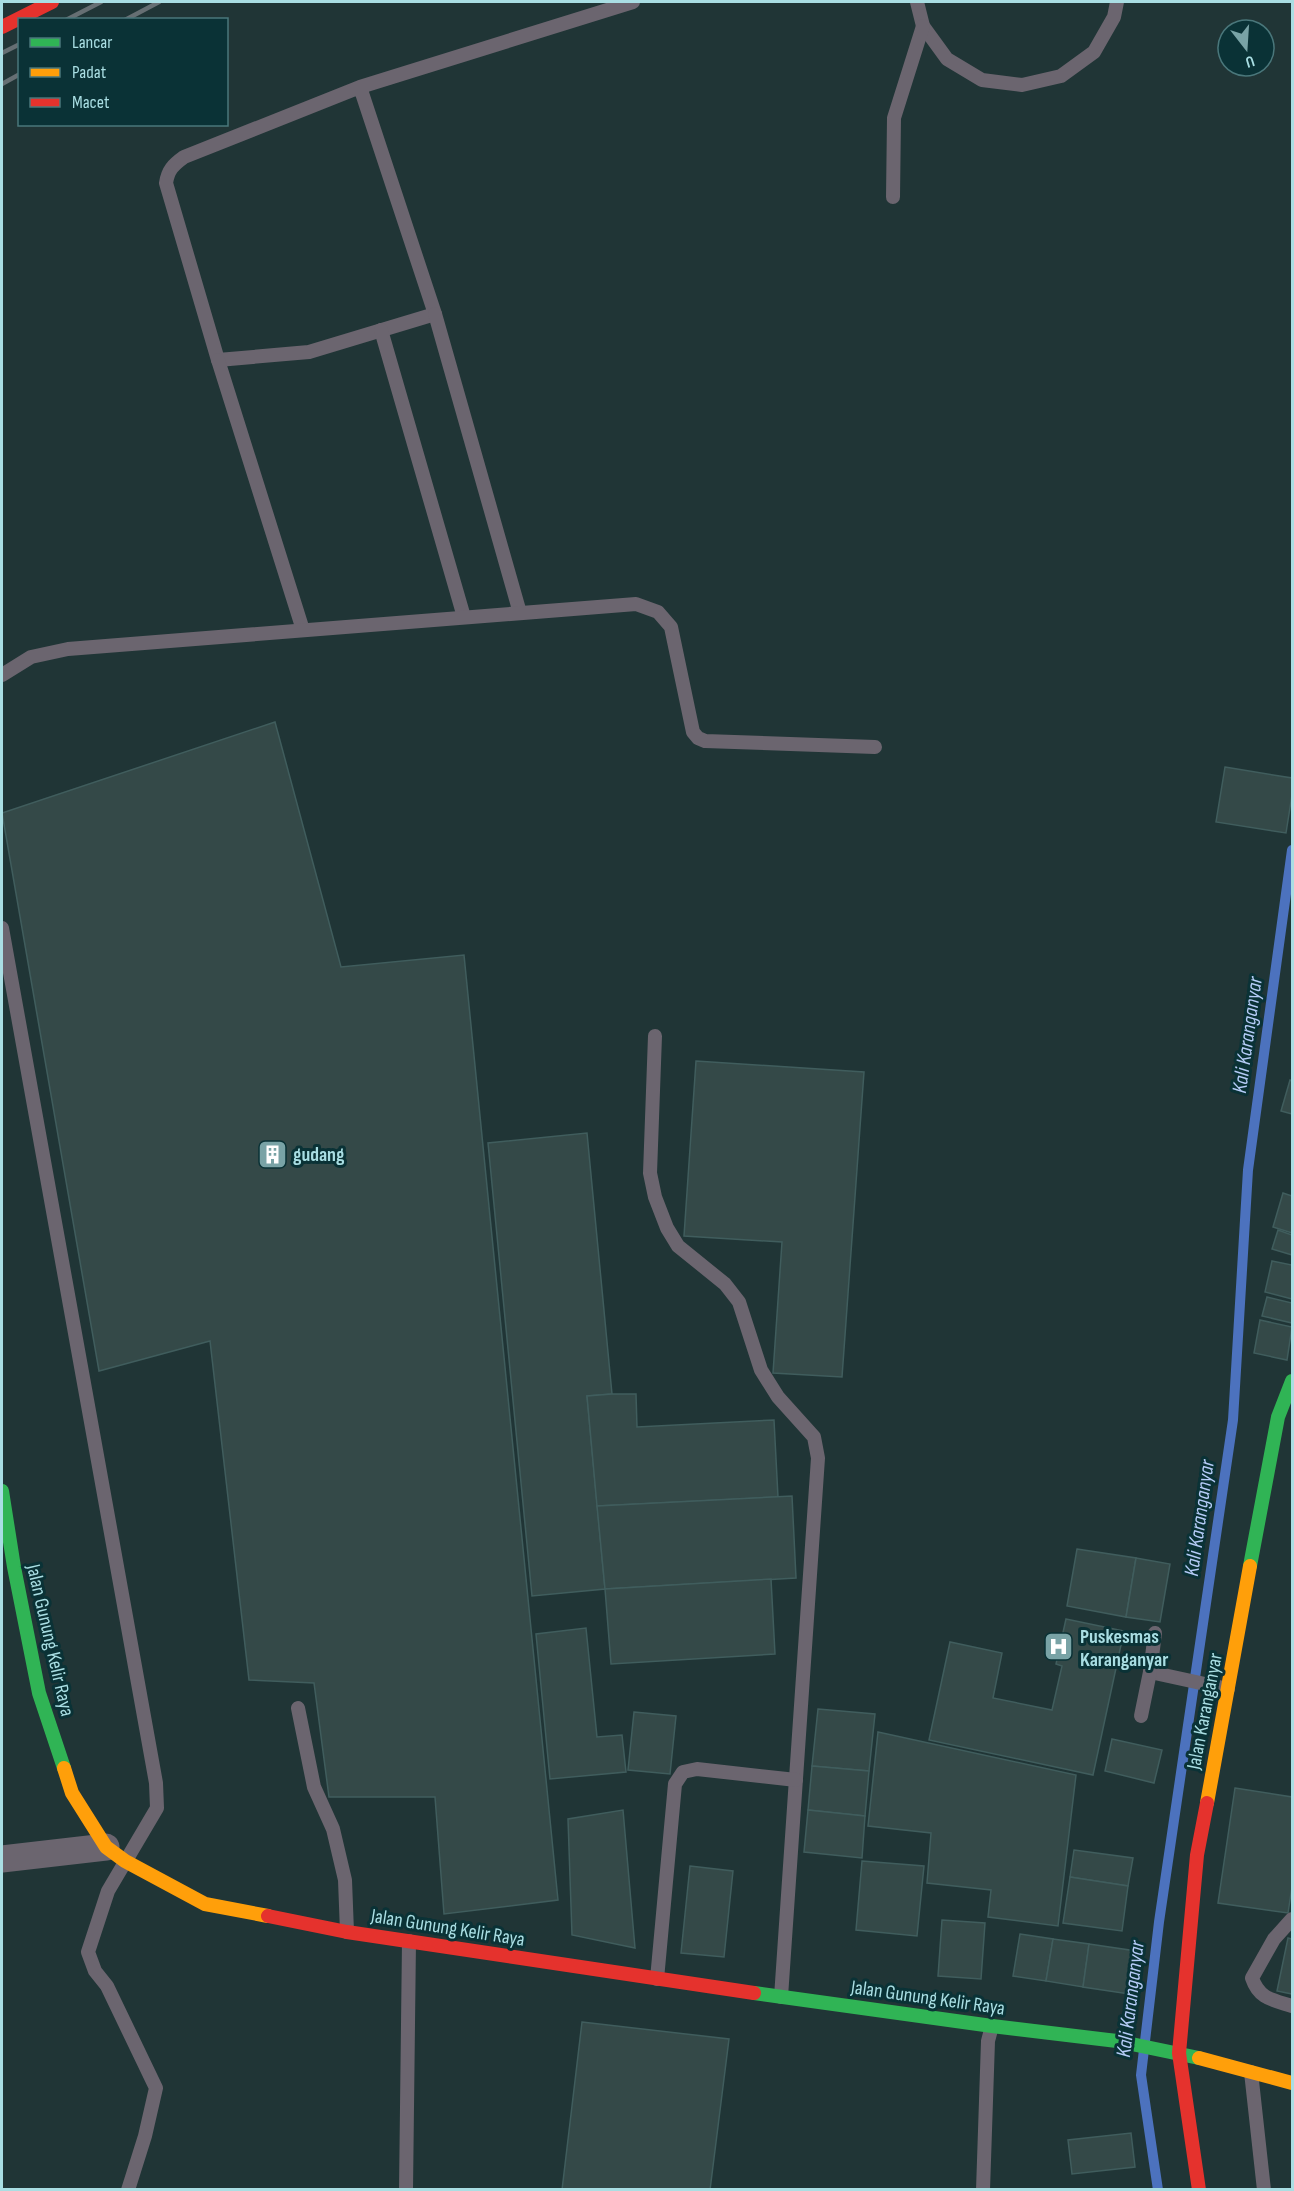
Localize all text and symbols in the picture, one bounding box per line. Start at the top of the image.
legend [18,18,228,126]
north arrow [1216,18,1276,78]
text: Lancar [72,32,112,53]
text: U [1243,51,1257,71]
text: Padat [72,62,107,83]
text: Macet [72,92,110,113]
water label: Kali Karanganyar [1227,974,1268,1095]
building icon: gudang [256,1138,288,1170]
place label: gudang [293,1143,345,1167]
water label: Kali Karanganyar [1179,1457,1220,1578]
street label: Jalan Gunung Kelir Raya [21,1561,79,1719]
place label: Puskesmas Karanganyar [1080,1625,1168,1672]
hospital icon: Puskesmas Karanganyar [1043,1631,1075,1663]
street label: Jalan Karanganyar [1182,1651,1228,1772]
street label: Jalan Gunung Kelir Raya [368,1904,526,1952]
water label: Kali Karanganyar [1111,1938,1150,2059]
street label: Jalan Gunung Kelir Raya [848,1975,1006,2021]

